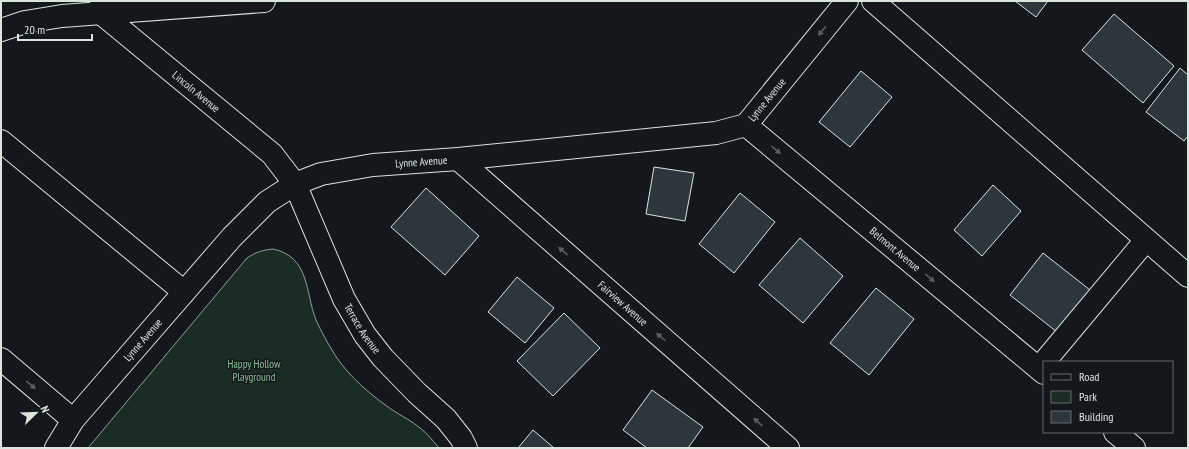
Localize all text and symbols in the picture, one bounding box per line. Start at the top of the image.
scale bar [18,16,92,42]
text: 20 m [24,22,45,37]
one-way arrow [818,26,827,37]
street label: Lincoln Avenue [169,68,223,116]
street label: Lynne Avenue [745,75,789,124]
one-way arrow [771,145,782,154]
street label: Lynne Avenue [395,153,448,170]
street label: Belmont Avenue [867,224,924,275]
one-way arrow [558,246,568,255]
one-way arrow [924,273,935,282]
street label: Fairview Avenue [595,278,651,329]
street label: Terrace Avenue [341,301,384,357]
street label: Lynne Avenue [120,315,165,364]
one-way arrow [655,332,666,341]
park label: Happy Hollow Playground [228,357,281,384]
legend [1043,361,1173,433]
text: Road [1079,369,1099,384]
one-way arrow [25,380,36,389]
text: Park [1079,389,1097,404]
north arrow [16,393,56,433]
text: N [38,404,53,415]
text: Building [1079,409,1114,424]
one-way arrow [753,418,764,427]

